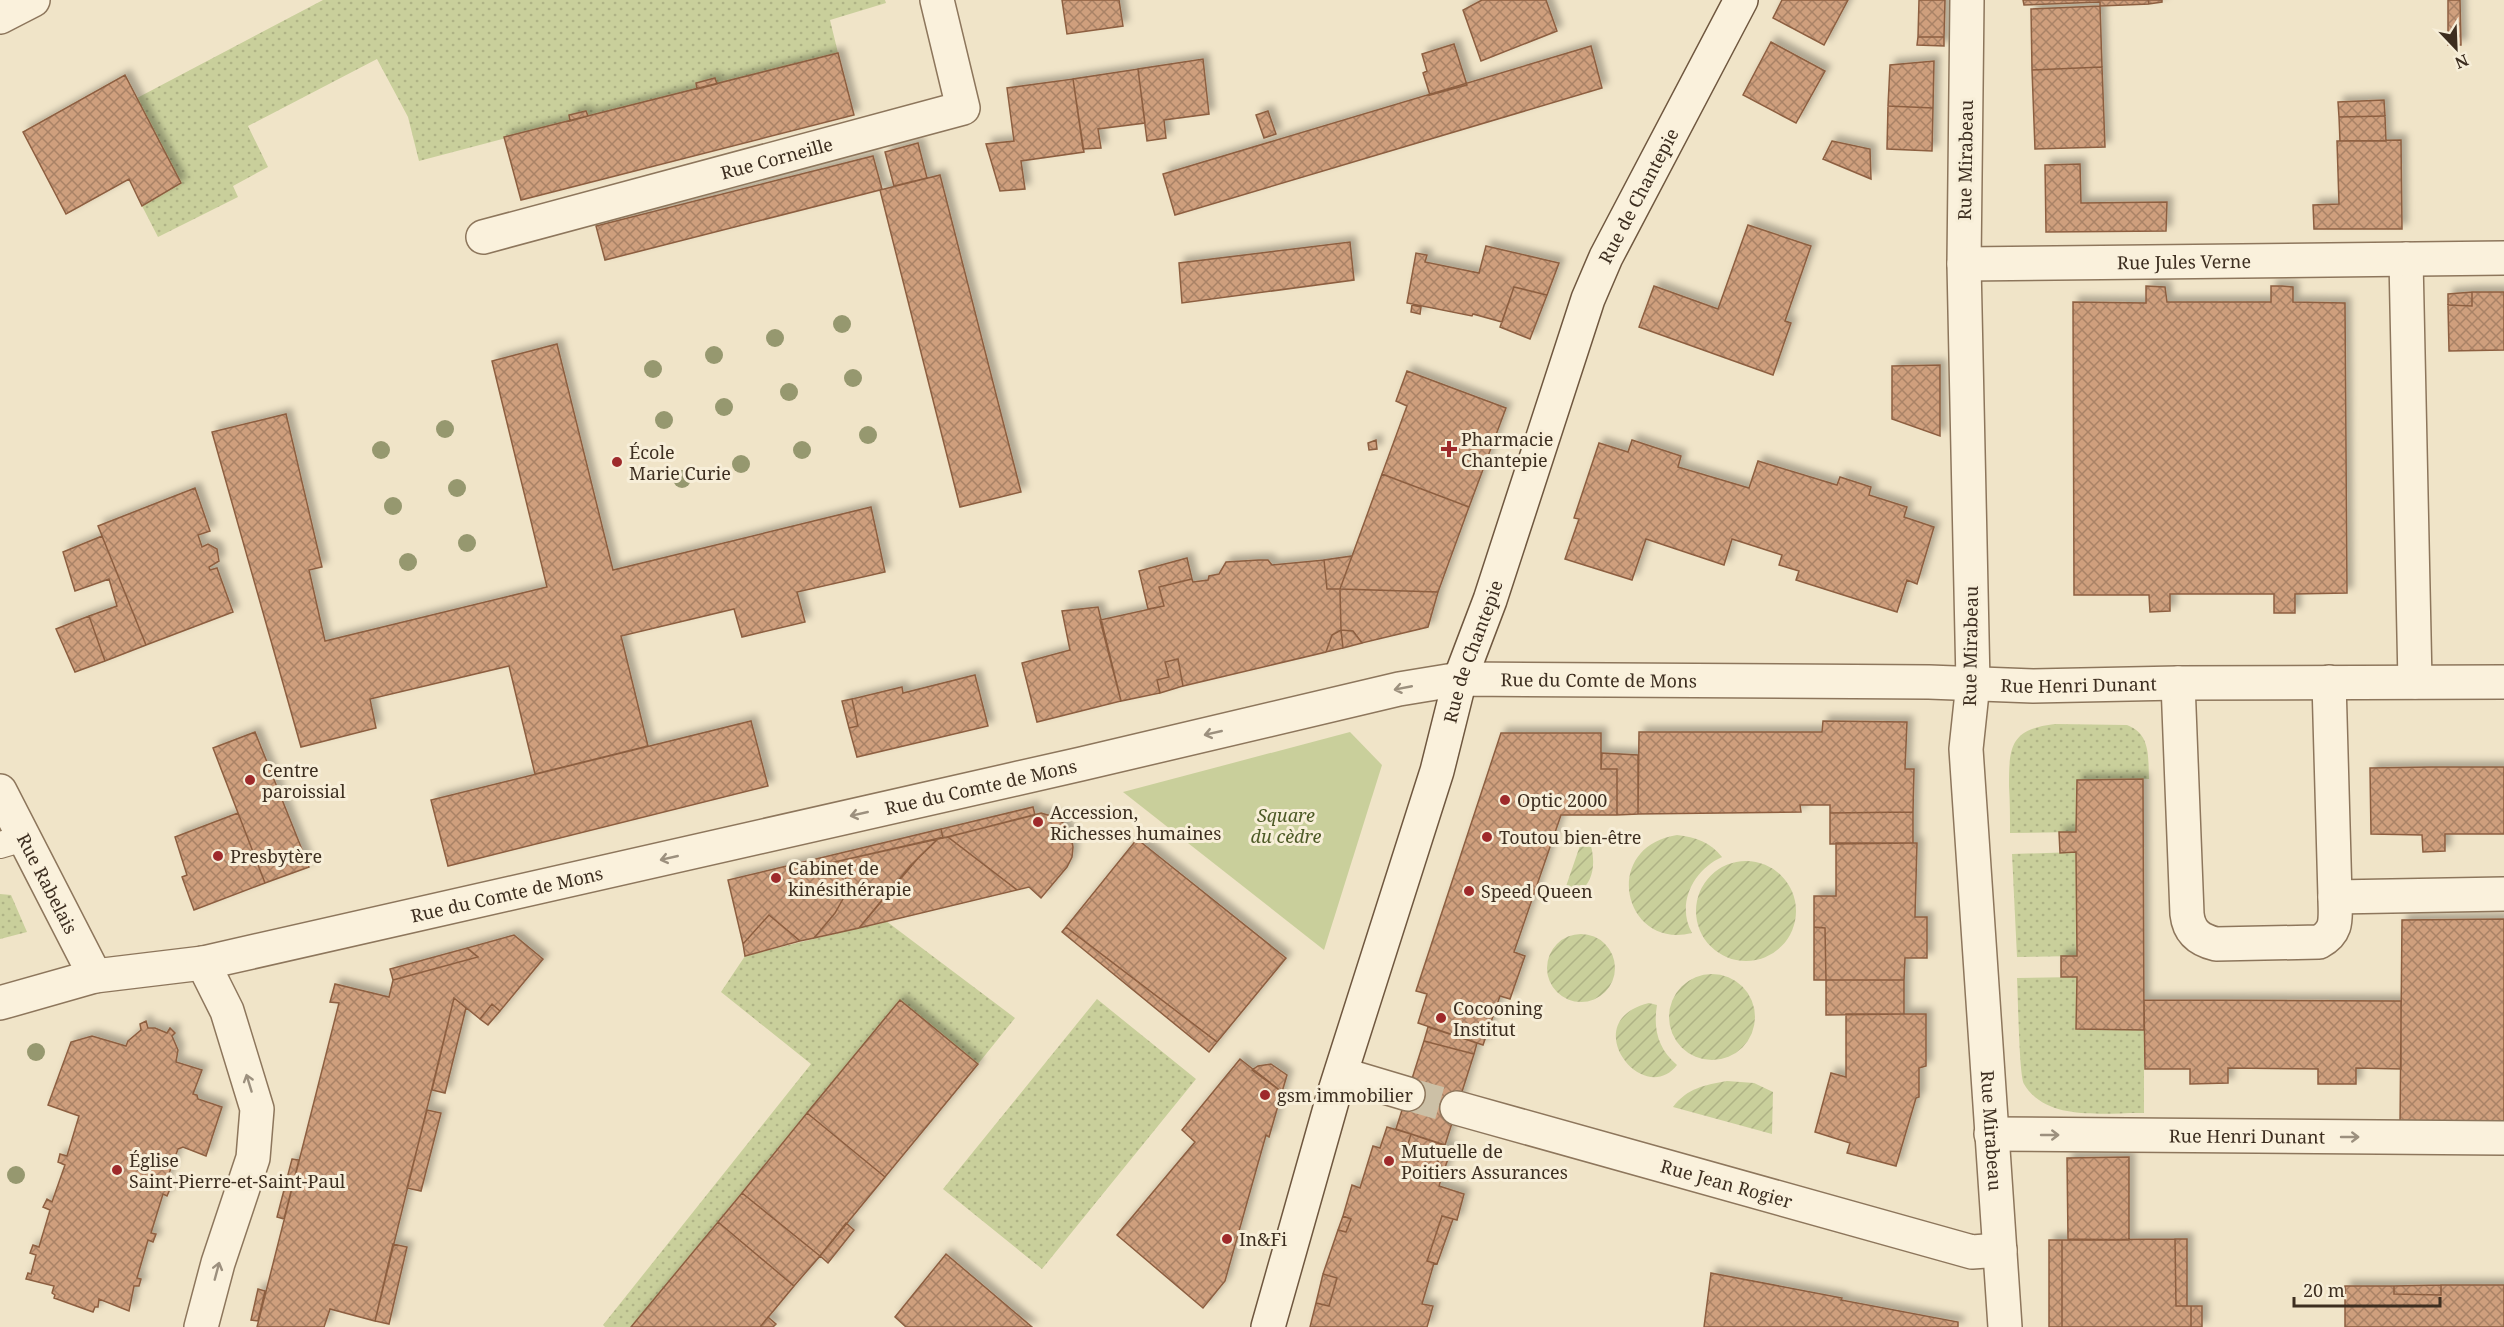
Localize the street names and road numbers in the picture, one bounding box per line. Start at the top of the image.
street label: Rue Mirabeau [1952,99,1978,221]
street label: Rue de Chantepie [1593,124,1684,268]
street label: Rue Corneille [718,132,835,185]
street label: Rue Jules Verne [2117,249,2251,274]
street label: Rue de Chantepie [1437,577,1508,725]
street label: Rue Mirabeau [1957,585,1983,707]
street label: Rue du Comte de Mons [1500,667,1697,693]
street label: Rue Henri Dunant [2000,671,2157,698]
street label: Rue du Comte de Mons [882,753,1079,820]
street label: Rue Rabelais [12,829,83,938]
street label: Rue du Comte de Mons [408,861,605,928]
street label: Rue Mirabeau [1976,1070,2008,1192]
street label: Rue Henri Dunant [2169,1123,2325,1149]
street label: Rue Jean Rogier [1658,1154,1796,1213]

